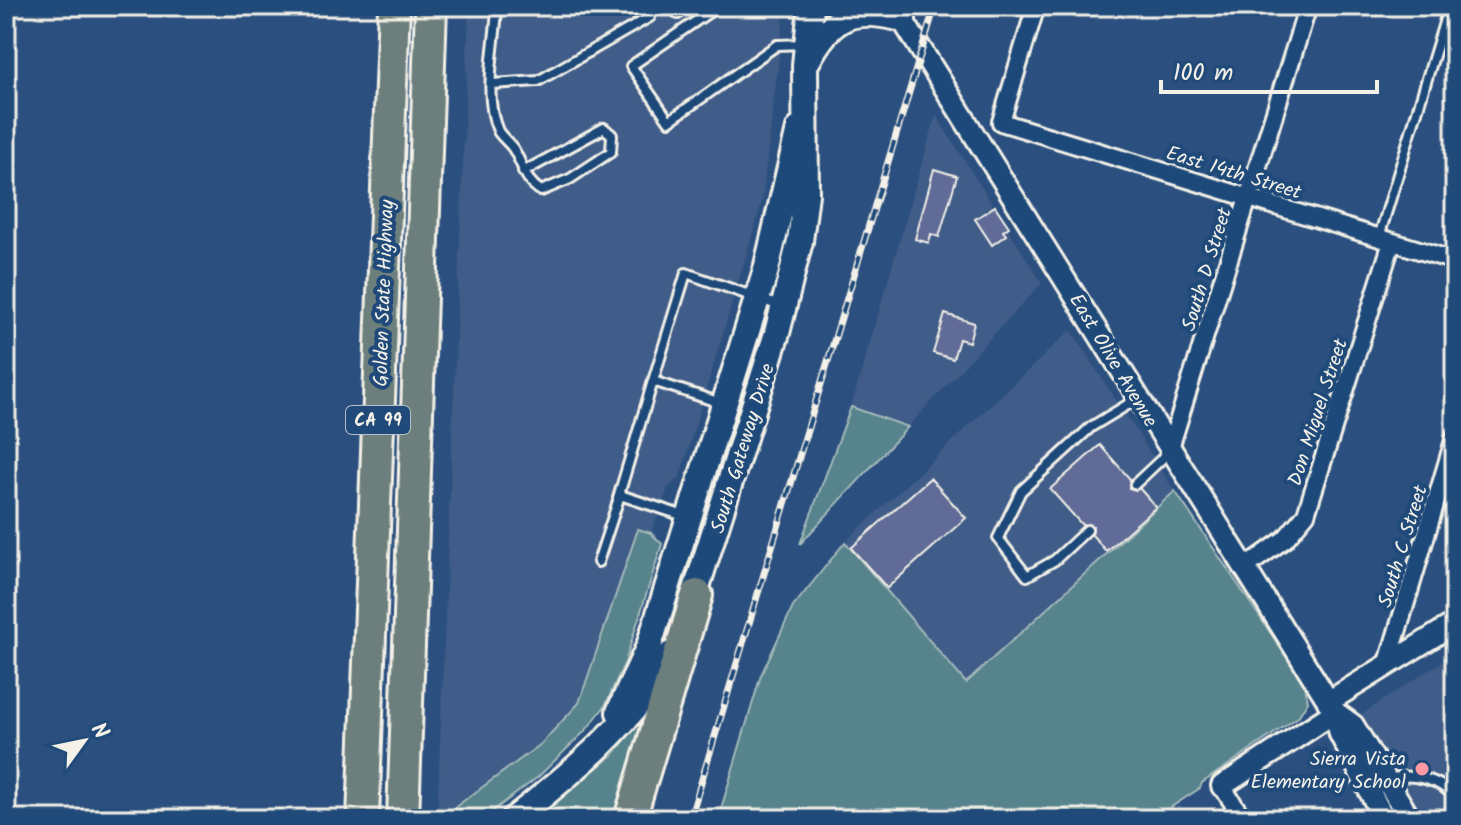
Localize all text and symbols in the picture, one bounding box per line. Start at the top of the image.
scale bar [1161,44,1377,94]
text: 100 m [1173,54,1233,93]
street label: East 14th Street [1162,138,1305,210]
street label: Golden State Highway [366,198,404,387]
street label: South D Street [1174,204,1242,335]
street label: East Olive Avenue [1060,288,1165,434]
street label: Don Miguel Street [1280,335,1358,490]
street label: South Gateway Drive [703,360,785,537]
road number: CA 99 [346,406,410,434]
street label: South C Street [1370,481,1438,612]
north arrow [44,701,124,781]
text: N [80,716,117,747]
place label: Sierra Vista Elementary School [1250,744,1406,799]
marker: Sierra Vista Elementary School [1413,760,1431,778]

